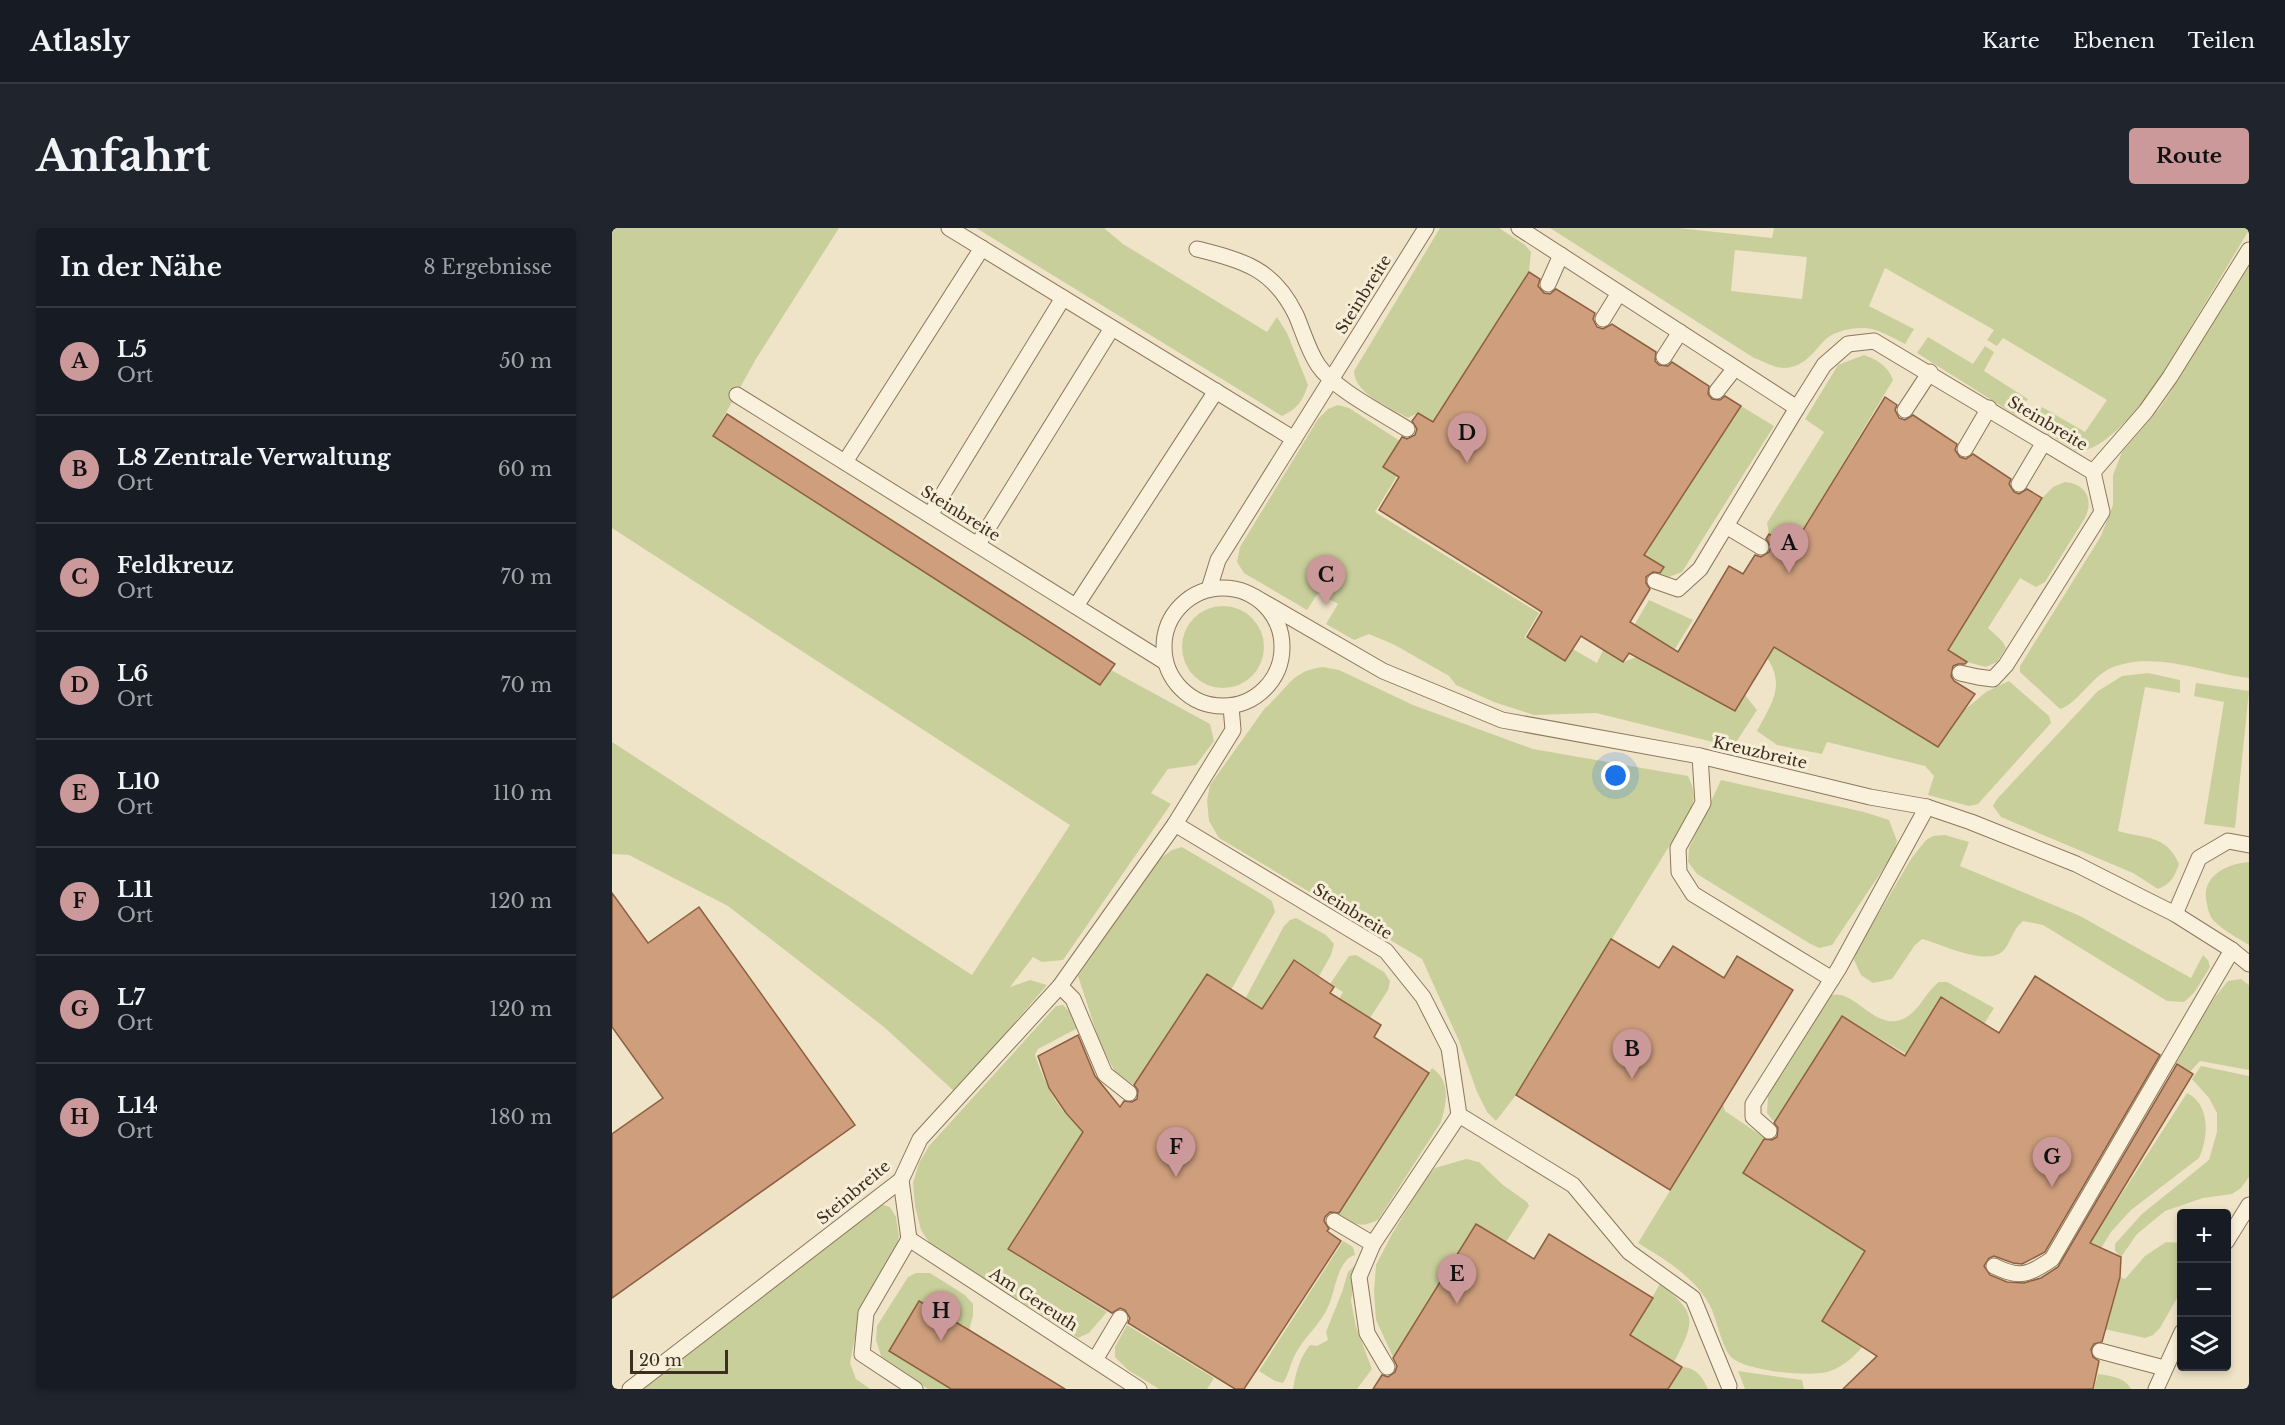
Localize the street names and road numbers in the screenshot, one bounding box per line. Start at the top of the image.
street label: Steinbreite [1331,251,1395,337]
street label: Steinbreite [2004,391,2092,455]
street label: Steinbreite [918,481,1004,545]
street label: Kreuzbreite [1711,731,1809,773]
street label: Steinbreite [1310,879,1396,943]
street label: Steinbreite [812,1156,894,1228]
street label: Am Gereuth [985,1262,1082,1335]

